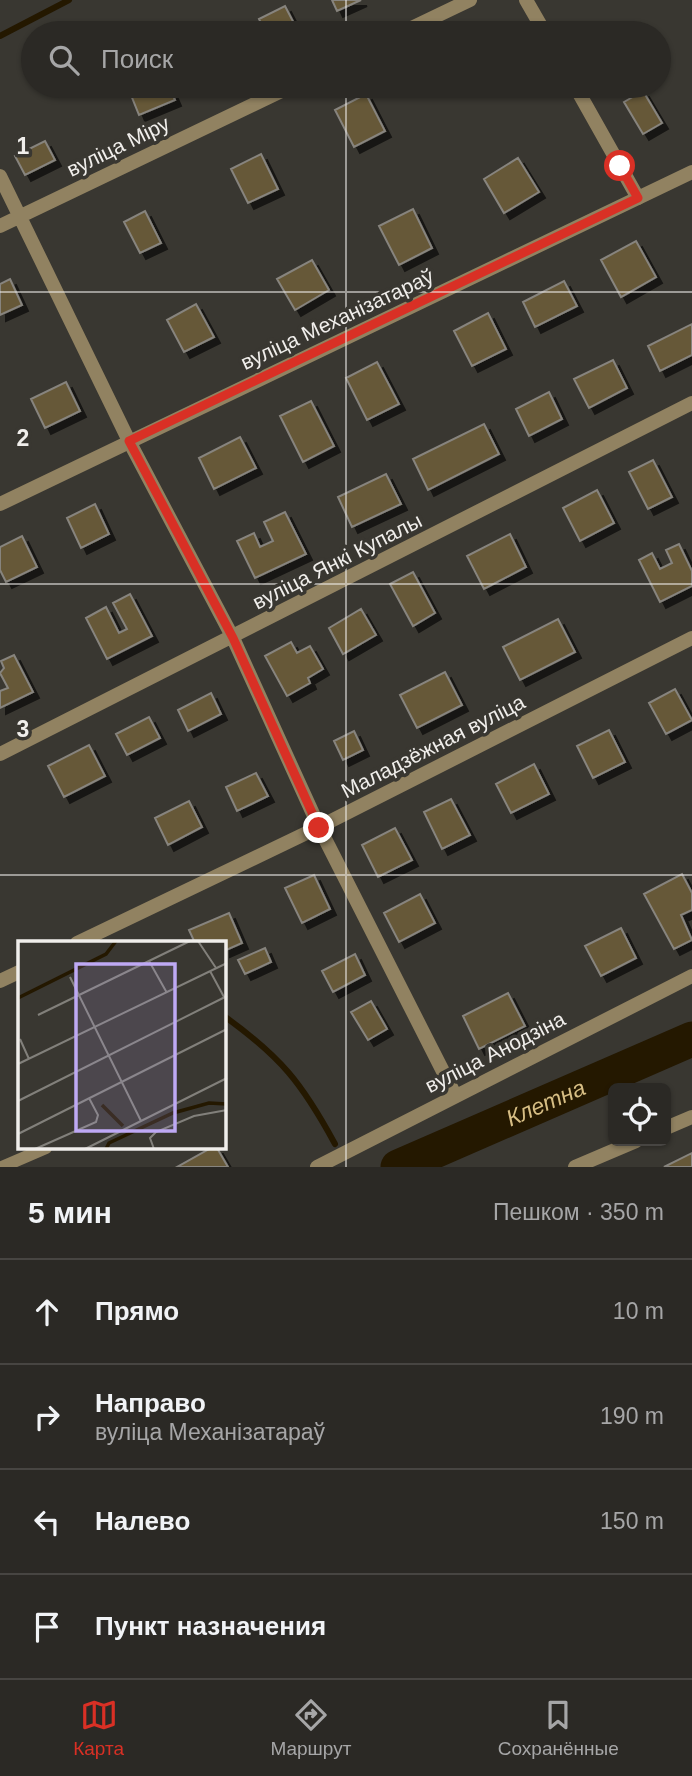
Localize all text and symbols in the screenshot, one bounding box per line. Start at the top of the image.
search box [21,21,671,98]
icon: search [45,41,83,79]
text: Поиск [101,44,173,74]
street label: вуліца Міру [63,111,174,181]
text: 1 [17,133,30,159]
route start [604,150,635,181]
street label: вуліца Механізатараў [237,264,438,374]
text: 2 [17,425,29,451]
street label: вуліца Янкі Купалы [249,508,425,614]
street label: Маладзёжная вуліца [337,690,529,802]
text: 3 [17,716,29,742]
route end [303,812,334,843]
inset map [18,941,226,1150]
street label: вуліца Анодзіна [421,1007,569,1097]
water label: Клетна [502,1074,589,1131]
map controls [608,1083,671,1146]
button: locate [608,1083,671,1146]
text: 5 мин [28,1196,112,1229]
text: Пешком · 350 m [493,1199,664,1225]
icon: ahead [28,1293,66,1331]
text: Прямо [95,1296,179,1326]
text: 10 m [613,1298,664,1324]
text: Направо [95,1388,206,1418]
icon: right [28,1398,66,1436]
text: 190 m [600,1403,664,1429]
text: вуліца Механізатараў [95,1419,325,1445]
icon: left [28,1503,66,1541]
text: Налево [95,1506,190,1536]
text: 150 m [600,1508,664,1534]
icon: arrive [28,1608,66,1646]
text: Пункт назначения [95,1611,326,1641]
tab: Карта [73,1696,124,1760]
tab: Маршрут [270,1696,351,1760]
tab: Сохранённые [498,1696,619,1760]

